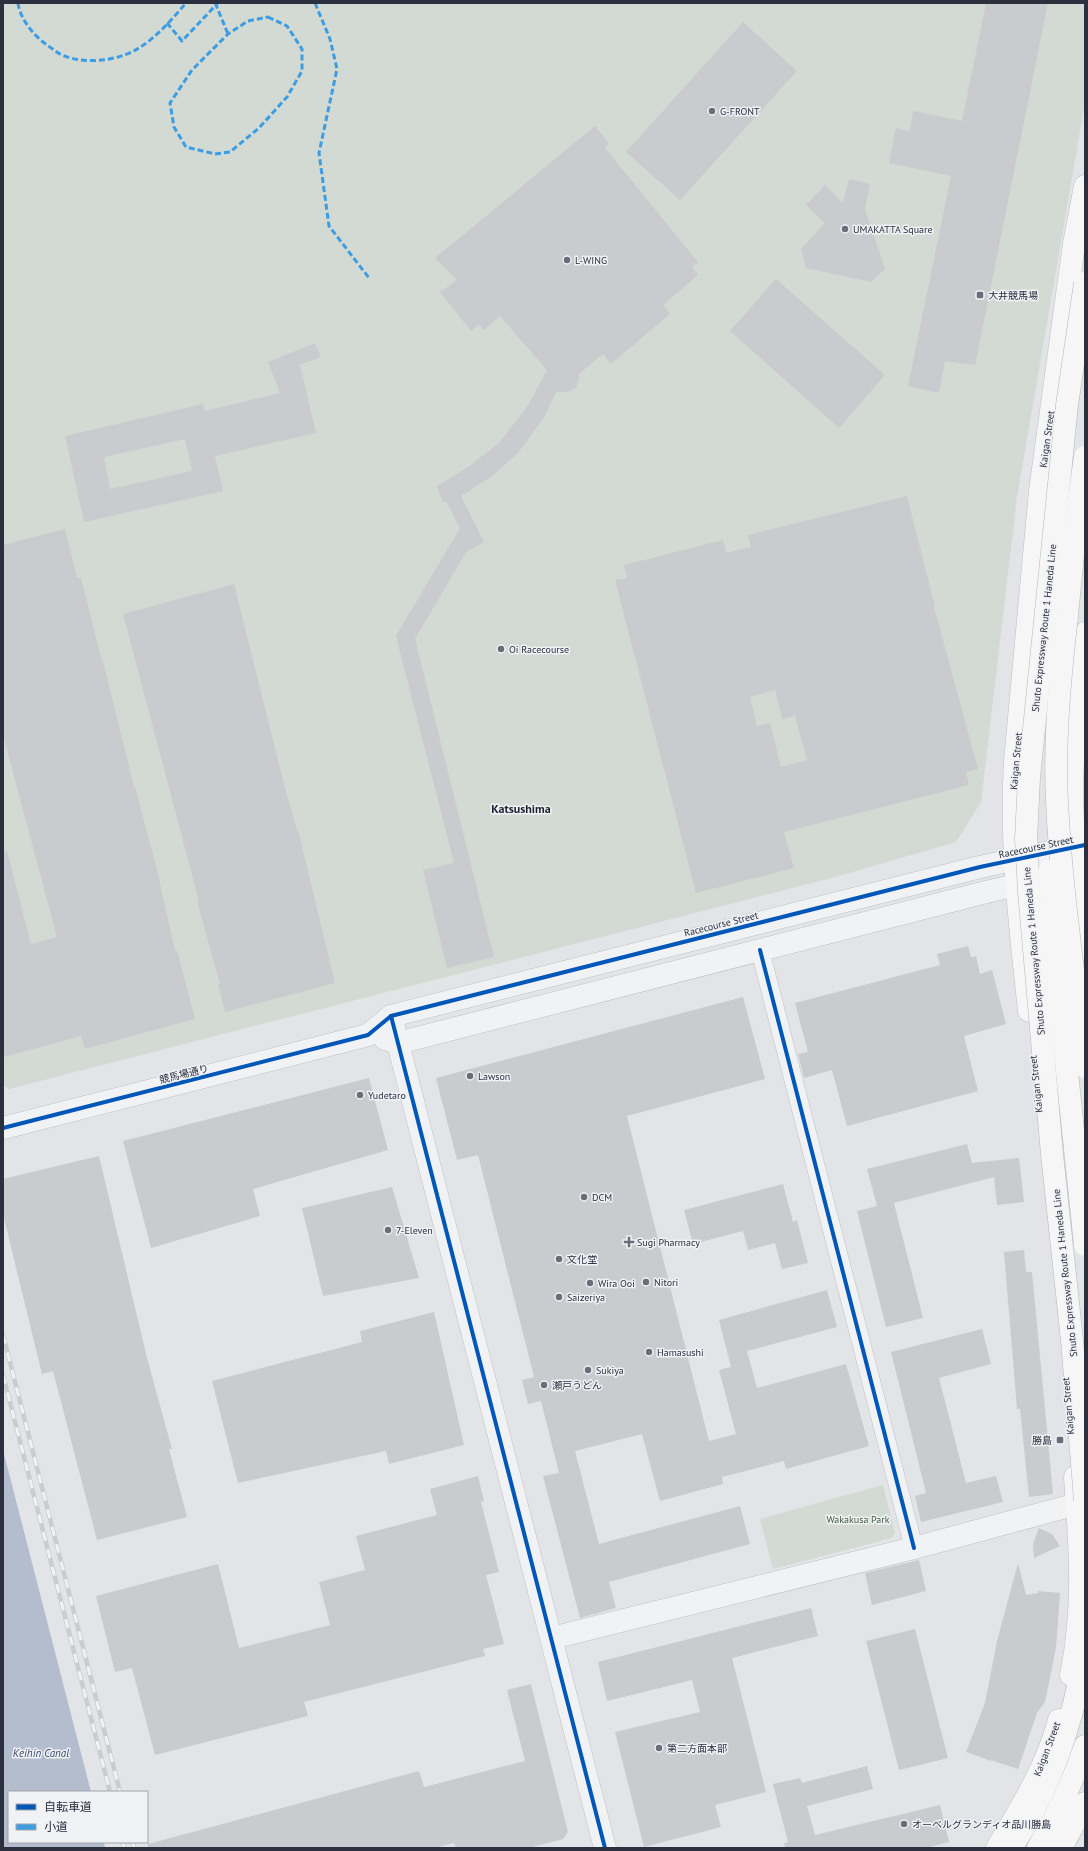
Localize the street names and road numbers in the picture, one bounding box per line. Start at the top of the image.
street label: Kaigan Street [1037,409,1058,468]
street label: Shuto Expressway Route 1 Haneda Line [1029,543,1059,713]
street label: Kaigan Street [1007,731,1025,790]
street label: Racecourse Street [997,833,1075,861]
street label: Shuto Expressway Route 1 Haneda Line [1020,866,1048,1036]
street label: Racecourse Street [683,908,760,939]
street label: Kaigan Street [1026,1054,1045,1113]
street label: 競馬場通り [158,1062,210,1086]
street label: Shuto Expressway Route 1 Haneda Line [1050,1188,1080,1358]
street label: Kaigan Street [1059,1376,1077,1435]
street label: Kaigan Street [1031,1719,1064,1778]

